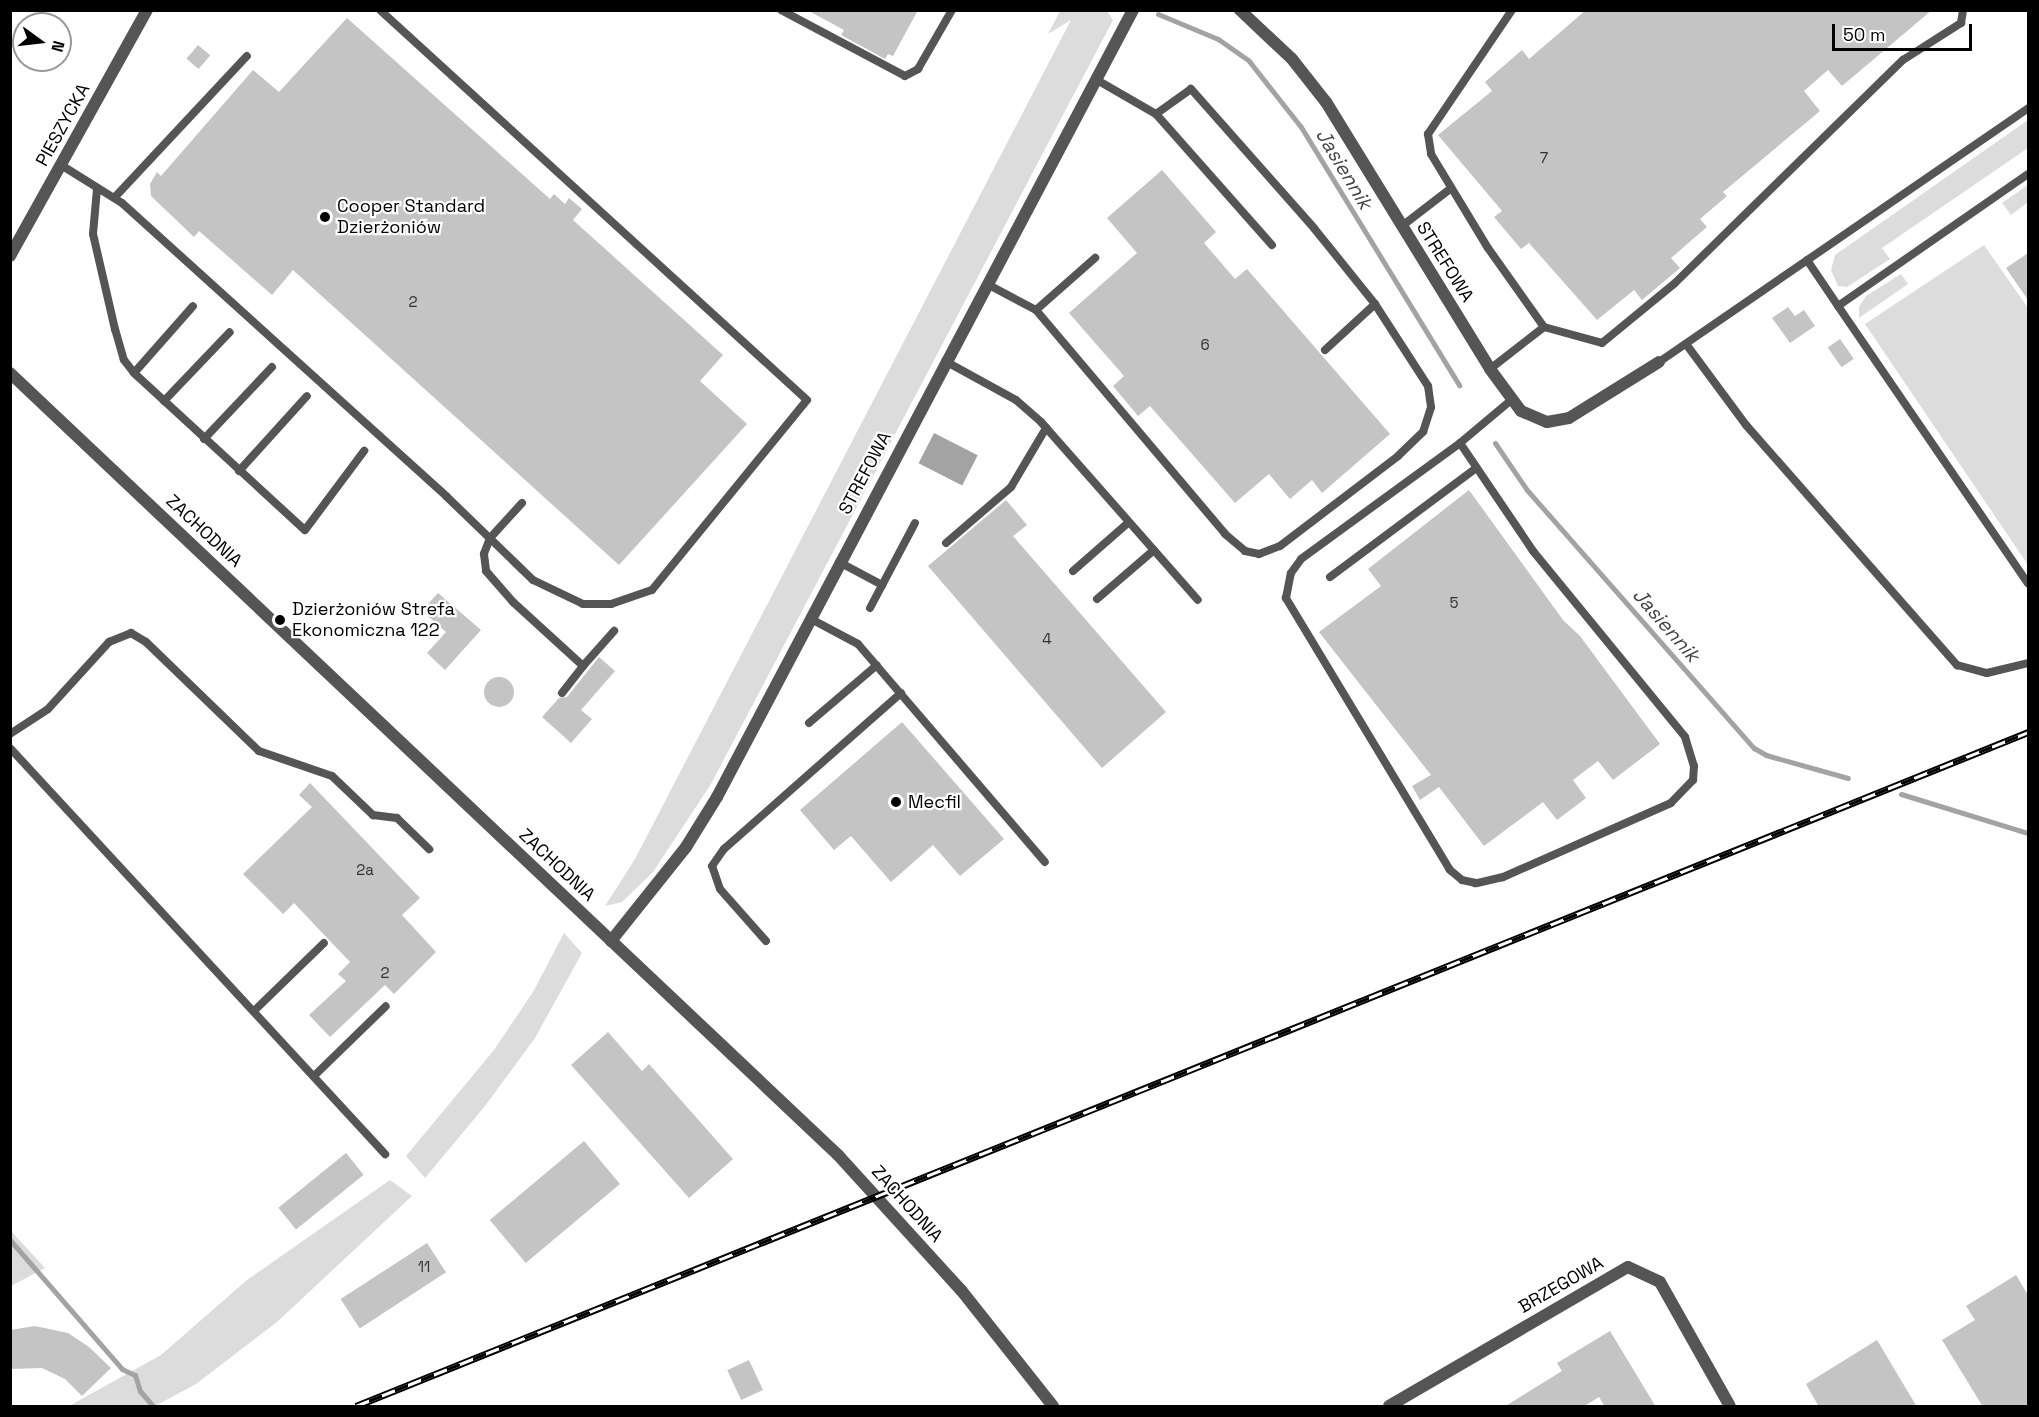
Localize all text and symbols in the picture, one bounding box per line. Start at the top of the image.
north arrow [12,12,72,72]
scale bar [1835,12,1974,50]
text: 50 m [1843,23,1885,46]
text: N [46,38,69,54]
street label: PIESZYCKA [31,80,95,170]
water label: Jasiennik [1310,124,1378,214]
house number: 7 [1540,149,1548,167]
place label: Cooper Standard Dzierżoniów [337,196,485,238]
marker: Cooper Standard Dzierżoniów [318,210,332,224]
street label: STREFOWA [1412,218,1478,306]
house number: 2 [408,293,418,311]
house number: 6 [1200,336,1210,354]
street label: STREFOWA [834,428,896,518]
street label: ZACHODNIA [161,490,247,572]
water label: Jasiennik [1627,583,1705,667]
house number: 5 [1450,594,1458,612]
place label: Dzierżoniów Strefa Ekonomiczna 122 [292,599,455,642]
marker: Dzierżoniów Strefa Ekonomiczna 122 [273,613,287,627]
house number: 4 [1042,630,1052,648]
place label: Mecfil [908,791,961,813]
marker: Mecfil [889,795,903,809]
street label: ZACHODNIA [514,824,600,906]
house number: 2a [356,861,374,879]
house number: 2 [380,964,390,982]
street label: ZACHODNIA [867,1161,947,1247]
street label: BRZEGOWA [1515,1252,1607,1318]
house number: 11 [418,1258,430,1276]

